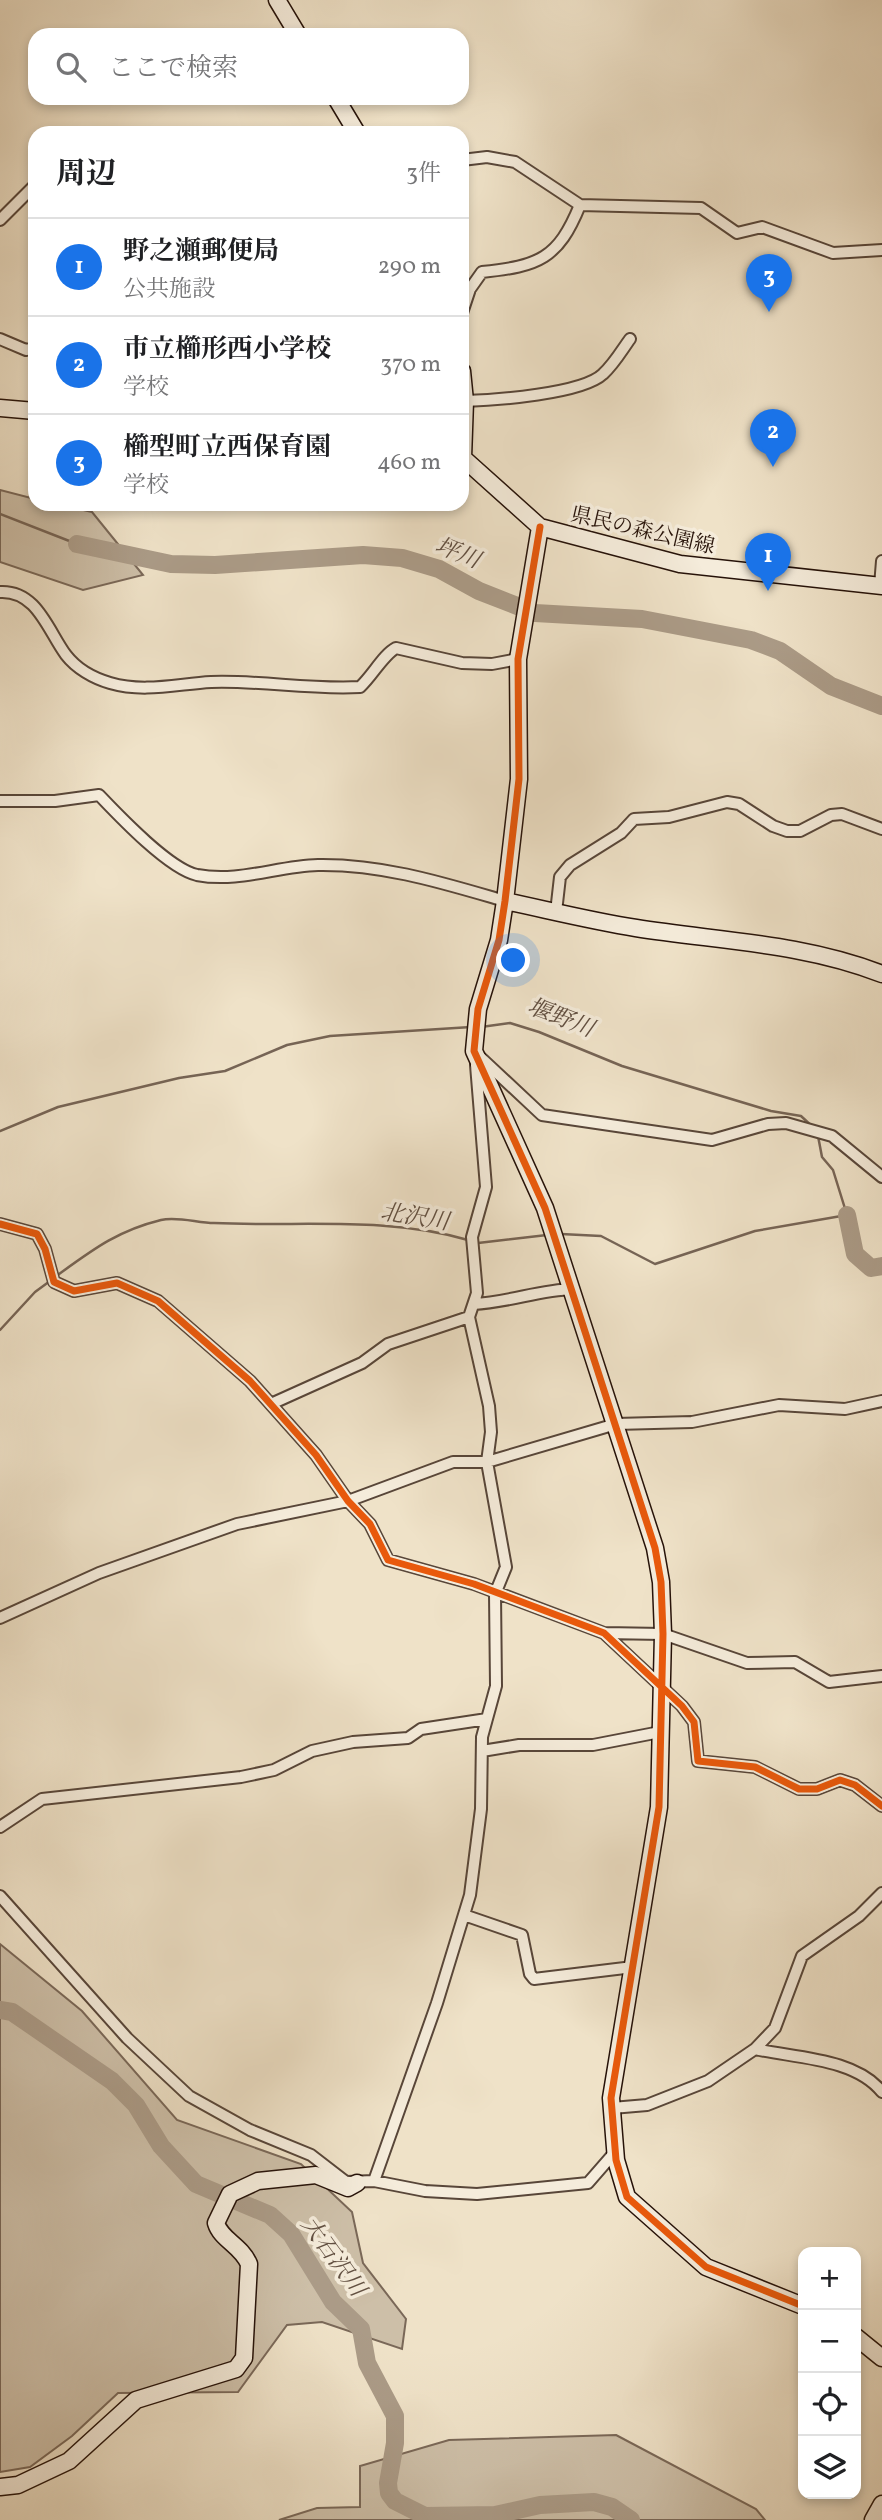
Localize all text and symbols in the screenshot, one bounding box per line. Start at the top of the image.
search box [28,28,469,105]
icon: search [52,48,90,86]
text: ここで検索 [108,51,238,87]
text: 周辺 [56,154,116,196]
text: 3件 [406,158,441,190]
text: 野之瀬郵便局 [123,234,279,270]
text: 1 [74,251,84,283]
text: 290 m [378,251,441,283]
pin: 3 [746,254,792,312]
text: 公共施設 [123,274,215,306]
text: 市立櫛形西小学校 [123,332,331,368]
text: 2 [73,349,85,381]
text: 370 m [380,349,441,381]
text: 学校 [123,372,169,404]
pin: 2 [750,409,796,467]
text: 櫛型町立西保育園 [123,430,331,466]
text: 3 [73,447,85,479]
text: 460 m [377,447,441,479]
text: 学校 [123,470,169,502]
street label: 県民の森公園線 [568,501,718,562]
water label: 坪川 [430,530,487,578]
pin: 1 [745,533,791,591]
your location [496,943,530,977]
water label: 堰野川 [522,992,601,1047]
water label: 北沢川 [378,1197,454,1240]
water label: 大石沢川 [292,2211,374,2306]
map controls [798,2247,861,2499]
button: + [798,2247,861,2310]
button: − [798,2310,861,2373]
button: locate [798,2373,861,2436]
button: layers [798,2436,861,2499]

